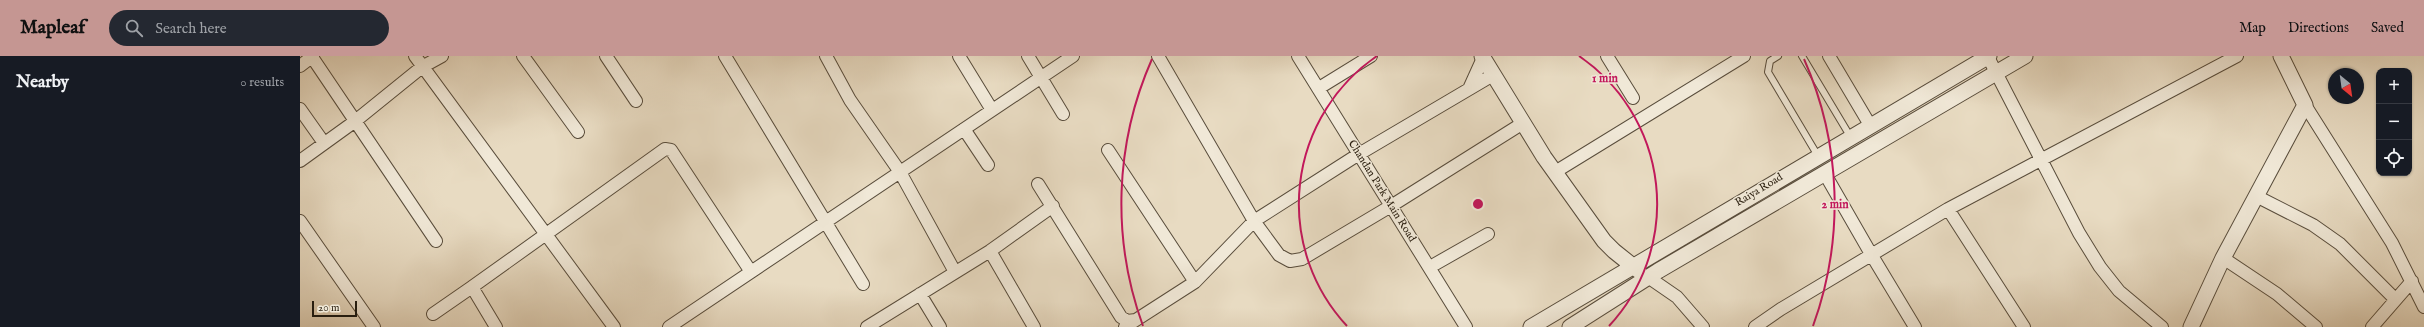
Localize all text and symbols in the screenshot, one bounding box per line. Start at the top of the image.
search box [109,10,389,46]
text: Mapleaf [20,16,85,40]
icon: search [123,17,145,39]
text: Search here [155,19,227,38]
text: Map [2239,19,2266,37]
text: Directions [2288,19,2349,37]
text: Saved [2371,19,2404,37]
north arrow [2328,68,2364,104]
map controls [2376,68,2412,176]
button: + [2376,68,2412,104]
text: 1 min [1592,71,1619,86]
text: Nearby [16,72,69,93]
text: 0 results [240,74,284,91]
button: − [2376,104,2412,140]
street label: Chandan Park Main Road [1345,137,1419,245]
button: locate [2376,140,2412,176]
street label: Raiya Road [1733,170,1786,210]
centre of rings [1471,197,1485,211]
text: 2 min [1821,197,1849,212]
scale bar [312,299,357,318]
text: 20 m [318,301,339,315]

